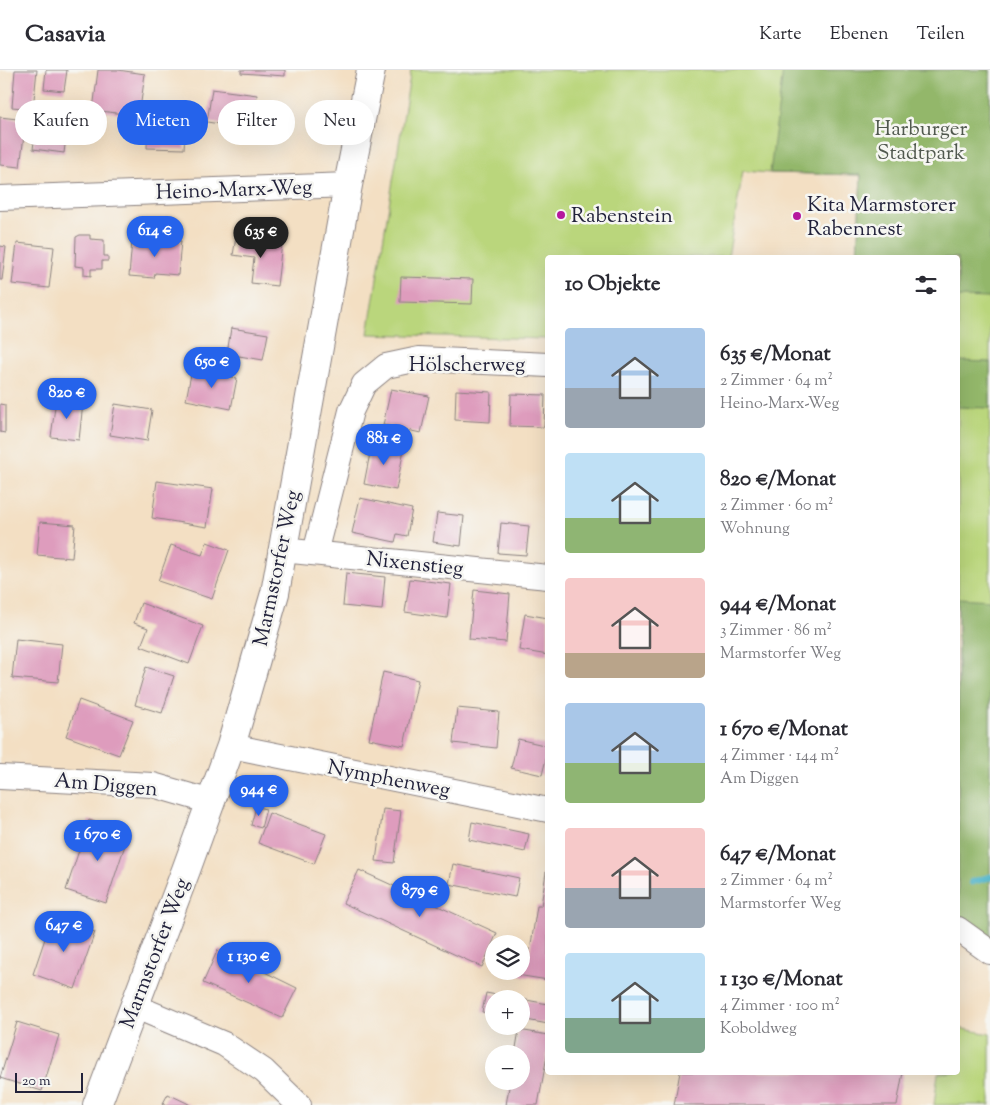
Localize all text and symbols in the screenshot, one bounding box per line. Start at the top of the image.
text: Casavia [25,18,106,52]
text: Karte [759,22,802,48]
text: Ebenen [830,22,889,48]
text: Teilen [917,22,965,48]
chip: Kaufen [15,100,107,145]
chip: Mieten [117,100,208,145]
chip: Filter [218,100,295,145]
chip: Neu [305,100,374,145]
park label: Harburger Stadtpark [875,115,968,169]
street label: Heino-Marx-Weg [155,173,313,209]
place label: Kita Marmstorer Rabennest [807,191,956,245]
place label: Rabenstein [571,202,673,232]
marker: Rabenstein [555,209,567,221]
marker: Kita Marmstorer Rabennest [791,210,803,222]
pin: 614 € [120,216,190,258]
pin: 635 € [226,216,296,259]
text: 614 € [138,220,172,243]
text: 635 € [244,221,278,244]
text: 10 Objekte [565,270,661,300]
icon: filters [912,271,940,299]
text: 635 €/Monat [720,340,831,370]
pin: 650 € [177,346,247,389]
icon: home [605,348,665,408]
text: 650 € [194,351,230,374]
street label: Hölscherweg [409,351,525,381]
text: 2 Zimmer · 64 m² [720,370,833,393]
pin: 820 € [32,378,102,420]
text: 820 € [48,382,86,405]
text: Heino-Marx-Weg [720,393,839,416]
pin: 881 € [349,424,419,466]
text: 881 € [367,428,401,451]
text: 820 €/Monat [720,465,836,495]
icon: home [605,473,665,533]
street label: Marmstorfer Weg [247,488,309,649]
text: 2 Zimmer · 60 m² [720,495,834,518]
text: Wohnung [720,518,790,541]
street label: Nixenstieg [365,545,465,585]
text: 944 €/Monat [720,590,836,620]
icon: home [605,598,665,658]
text: 3 Zimmer · 86 m² [720,620,832,643]
text: Marmstorfer Weg [720,643,841,666]
text: 1 670 €/Monat [720,715,848,745]
icon: home [605,723,665,783]
text: 4 Zimmer · 144 m² [720,745,839,768]
street label: Nymphenweg [325,753,453,807]
street label: Am Diggen [53,767,159,805]
text: Am Diggen [720,768,799,791]
pin: 944 € [224,774,294,817]
text: 944 € [240,779,278,802]
pin: 1 670 € [52,820,144,862]
text: 1 670 € [75,824,121,847]
text: 647 €/Monat [720,840,836,870]
icon: home [605,848,665,908]
text: 2 Zimmer · 64 m² [720,870,833,893]
street label: Marmstorfer Weg [113,874,198,1033]
pin: 879 € [385,876,455,918]
text: 879 € [402,880,438,903]
text: Marmstorfer Weg [720,893,841,916]
pin: 647 € [29,910,99,953]
text: 647 € [46,915,82,938]
map controls [485,935,530,1090]
button: layers [485,935,530,980]
pin: 1 130 € [203,942,295,984]
text: 1 130 € [228,946,270,969]
text: 1 130 €/Monat [720,965,843,995]
icon: home [605,973,665,1033]
button: + [485,990,530,1035]
text: 4 Zimmer · 100 m² [720,995,840,1018]
text: Koboldweg [720,1018,797,1041]
button: − [485,1045,530,1090]
scale bar [15,1070,82,1093]
text: 20 m [22,1072,51,1092]

